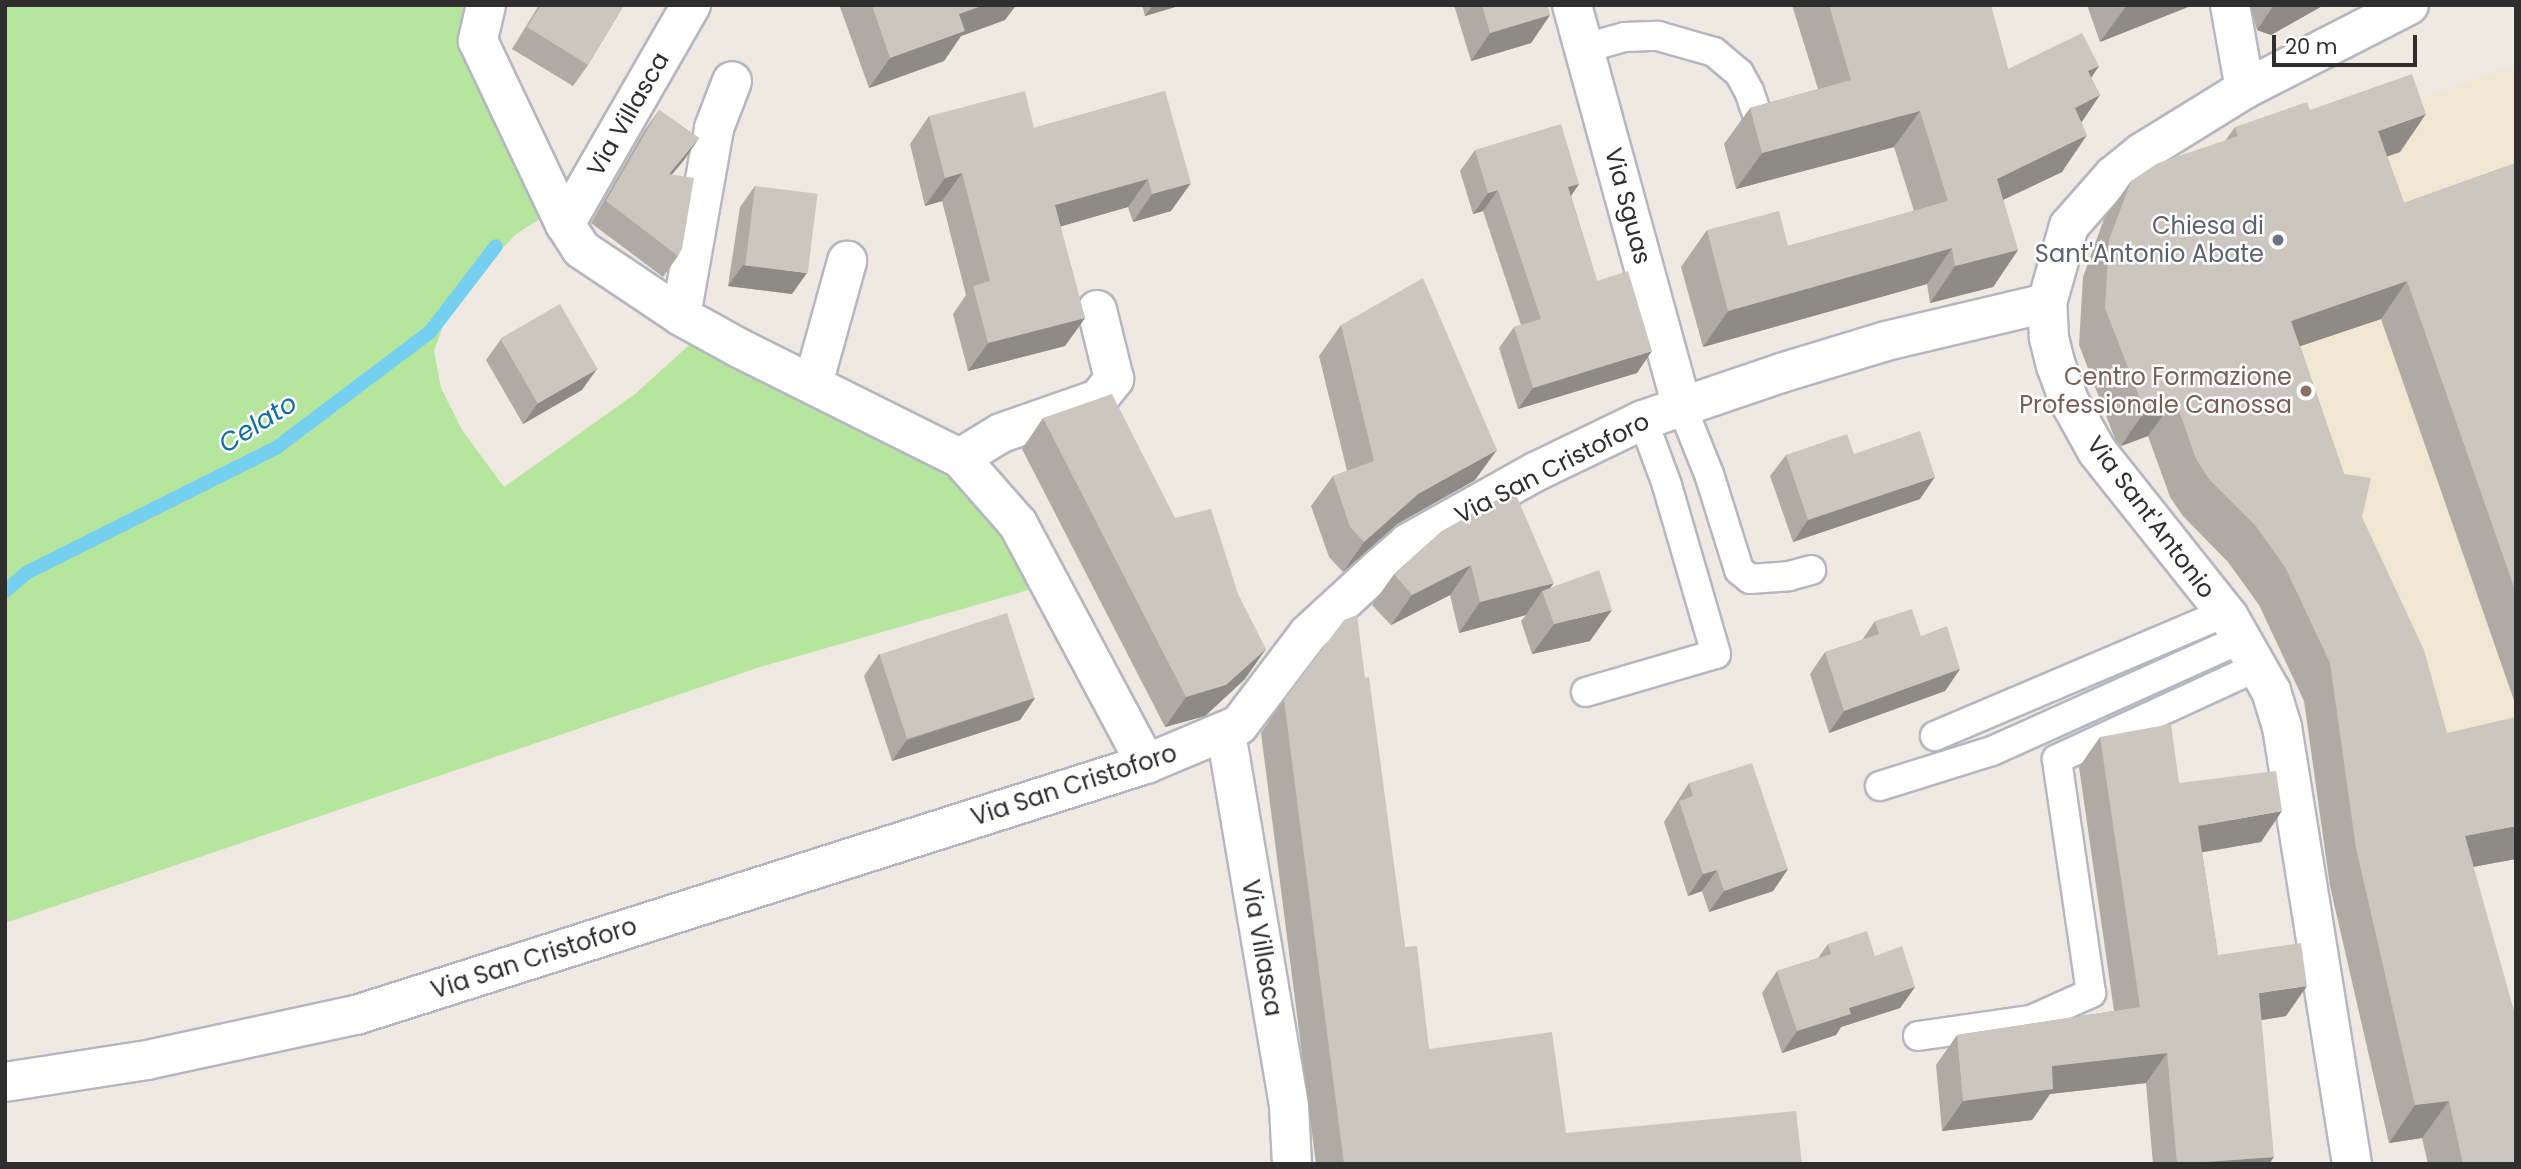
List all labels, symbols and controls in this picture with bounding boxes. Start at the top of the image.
scale bar [2276,21,2421,65]
text: 20 m [2285,32,2338,61]
street label: Via Villasca [581,47,675,181]
street label: Via Sguas [1599,145,1657,267]
place label: Chiesa di Sant'Antonio Abate [2035,212,2264,268]
marker: Chiesa di Sant'Antonio Abate [2270,232,2286,248]
place label: Centro Formazione Professionale Canossa [2019,363,2292,419]
marker: Centro Formazione Professionale Canossa [2298,383,2314,399]
water label: Celato [213,388,303,460]
street label: Via San Cristoforo [1450,406,1654,530]
street label: Via Sant'Antonio [2081,430,2221,604]
street label: Via San Cristoforo [968,738,1180,832]
street label: Via Villasca [1236,877,1288,1019]
street label: Via San Cristoforo [428,911,640,1005]

